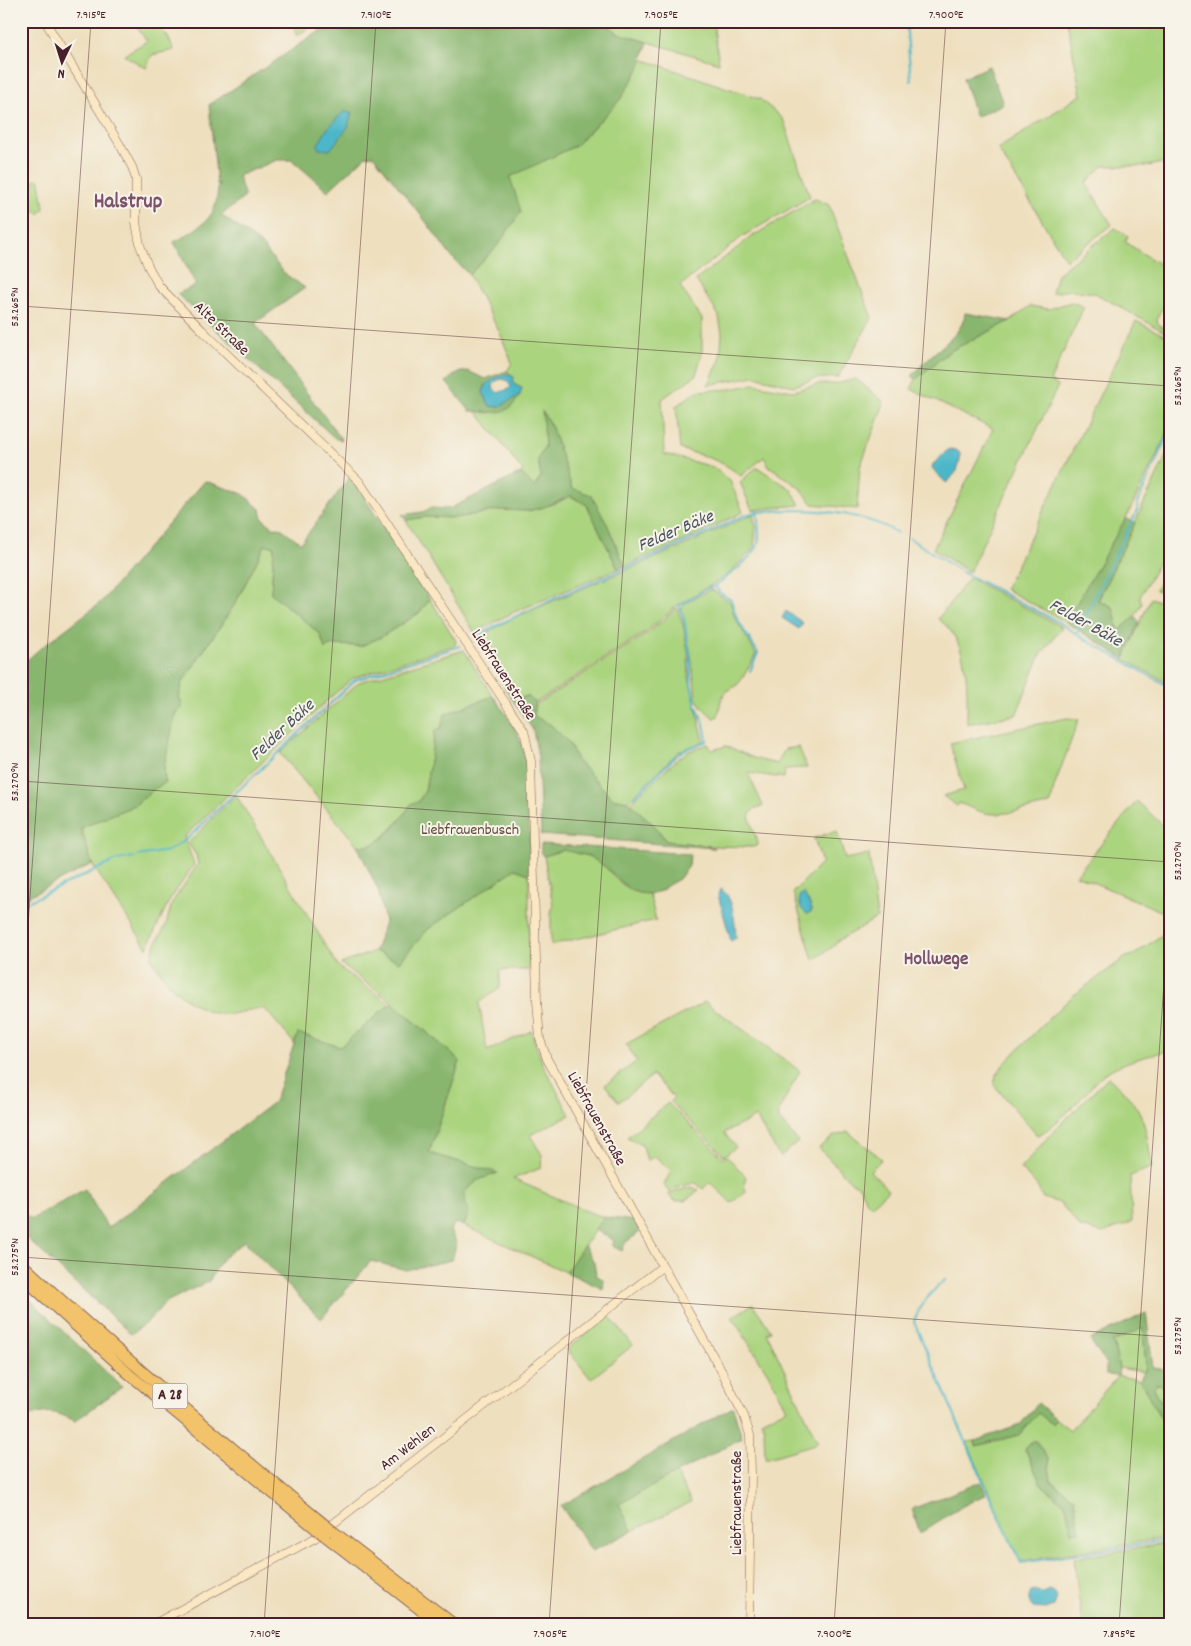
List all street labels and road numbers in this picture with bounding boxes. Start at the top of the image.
street label: Alte Straße [188,296,254,362]
street label: Liebfrauenstraße [465,625,541,725]
street label: Liebfrauenstraße [561,1068,631,1170]
road number: A 28 [152,1384,188,1408]
street label: Am Wehlen [375,1419,441,1477]
street label: Liebfrauenstraße [726,1451,749,1555]

